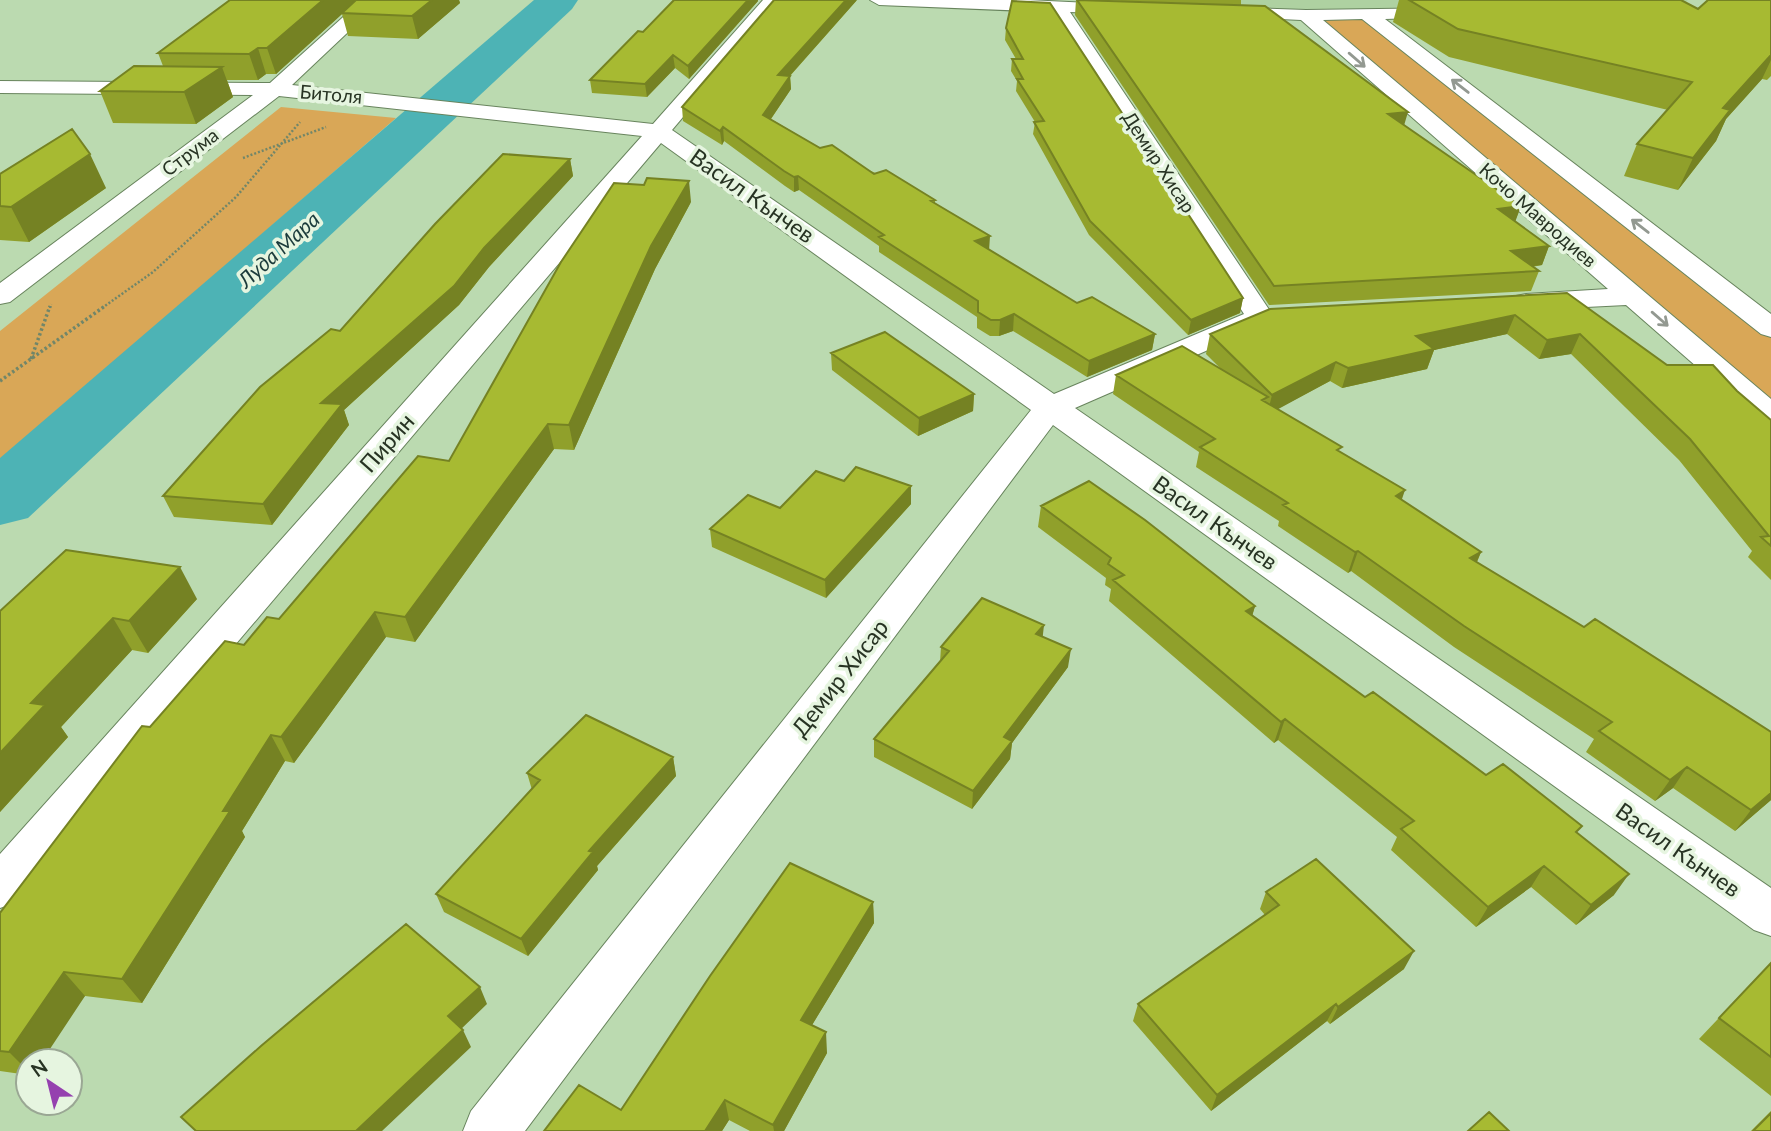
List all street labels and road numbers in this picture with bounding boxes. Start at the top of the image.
street label: Битоля [299,79,363,108]
street label: Демир Хисар [1118,107,1201,217]
street label: Струма [157,123,223,180]
street label: Васил Кънчев [685,142,820,248]
street label: Кочо Мавродиев [1475,158,1602,272]
street label: Пирин [353,407,419,478]
street label: Васил Кънчев [1148,469,1283,575]
street label: Демир Хисар [785,613,894,742]
street label: Васил Кънчев [1611,796,1746,902]

